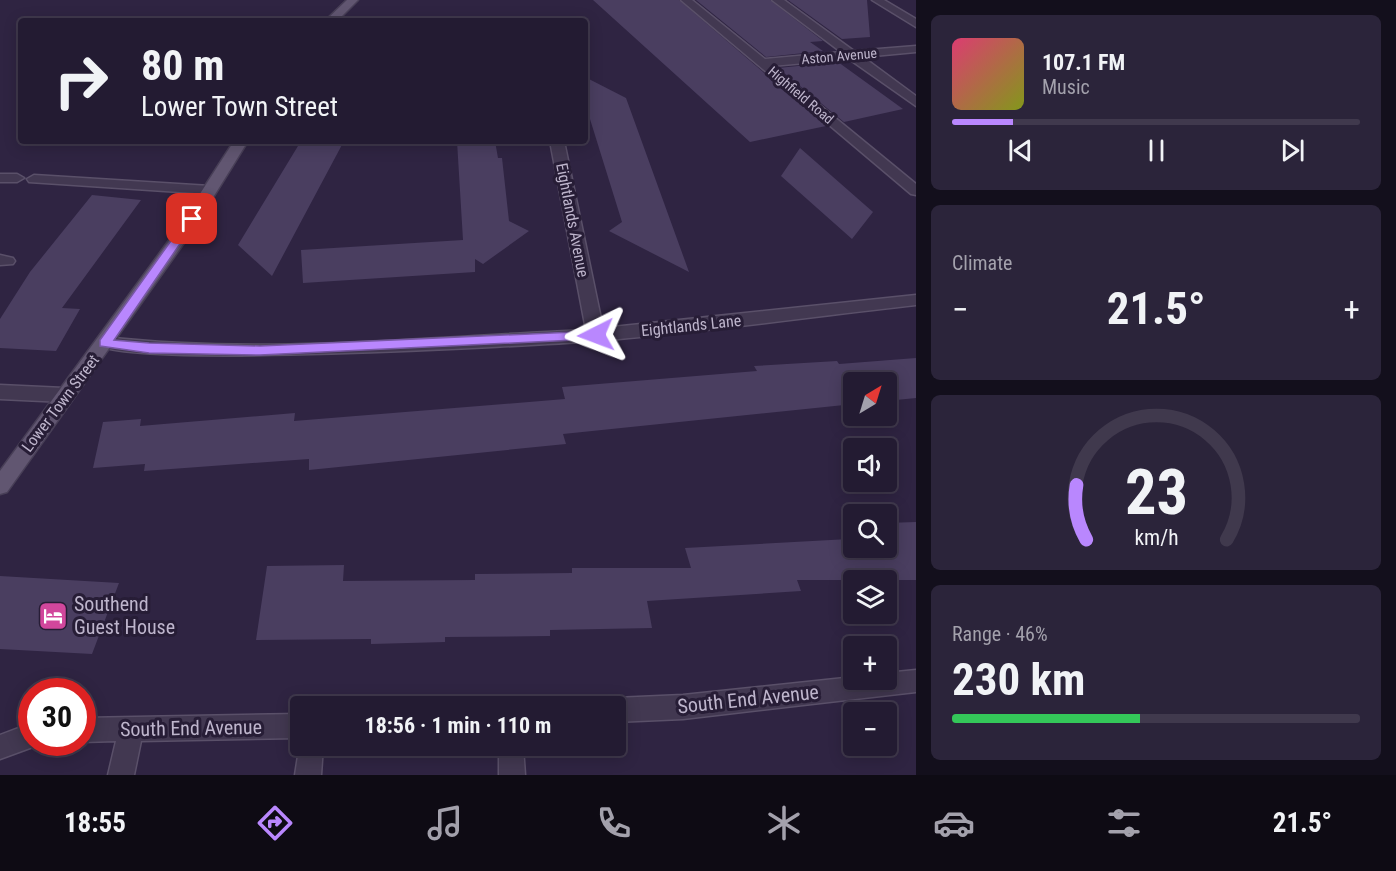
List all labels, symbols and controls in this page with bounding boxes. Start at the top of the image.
text: 80 m [141,41,224,90]
icon: right [42,42,120,120]
street label: Aston Avenue [801,45,878,67]
text: 107.1 FM [1042,50,1125,75]
street label: Highfield Road [765,63,837,127]
text: Music [1042,75,1090,99]
text: Lower Town Street [141,91,338,123]
icon: previous [1004,134,1037,167]
icon: pause [1140,134,1173,167]
icon: next [1276,134,1309,167]
street label: Eightlands Avenue [552,161,593,279]
pin [166,193,217,244]
icon: arrive [175,202,208,235]
text: Climate [952,251,1012,275]
text: 21.5° [1107,282,1205,335]
text: − [952,290,969,329]
text: + [1344,290,1360,329]
position arrow [564,303,628,367]
street label: Eightlands Lane [640,311,742,340]
street label: Lower Town Street [18,351,103,456]
north arrow [843,372,897,426]
map controls [843,372,897,756]
button: sound [843,438,897,492]
text: 23 [1124,456,1188,529]
button: search [843,504,897,558]
text: km/h [1134,525,1178,550]
button: layers [843,570,897,624]
place label: Southend Guest House [74,592,175,639]
hotel icon: Southend Guest House [37,600,69,632]
text: Range · 46% [952,622,1048,646]
button: + [843,636,897,690]
text: 230 km [952,653,1085,706]
speed limit sign: 30 [18,678,96,756]
street label: South End Avenue [676,680,820,718]
button: − [843,702,897,756]
text: 18:56 · 1 min · 110 m [365,713,551,738]
street label: South End Avenue [120,715,262,741]
icon: directions [254,802,296,844]
icon: music [424,802,466,844]
icon: phone [593,802,635,844]
icon: climate [763,802,805,844]
icon: car [933,802,975,844]
icon: filters [1103,802,1145,844]
text: 18:55 [64,807,126,839]
text: 21.5° [1273,807,1332,839]

